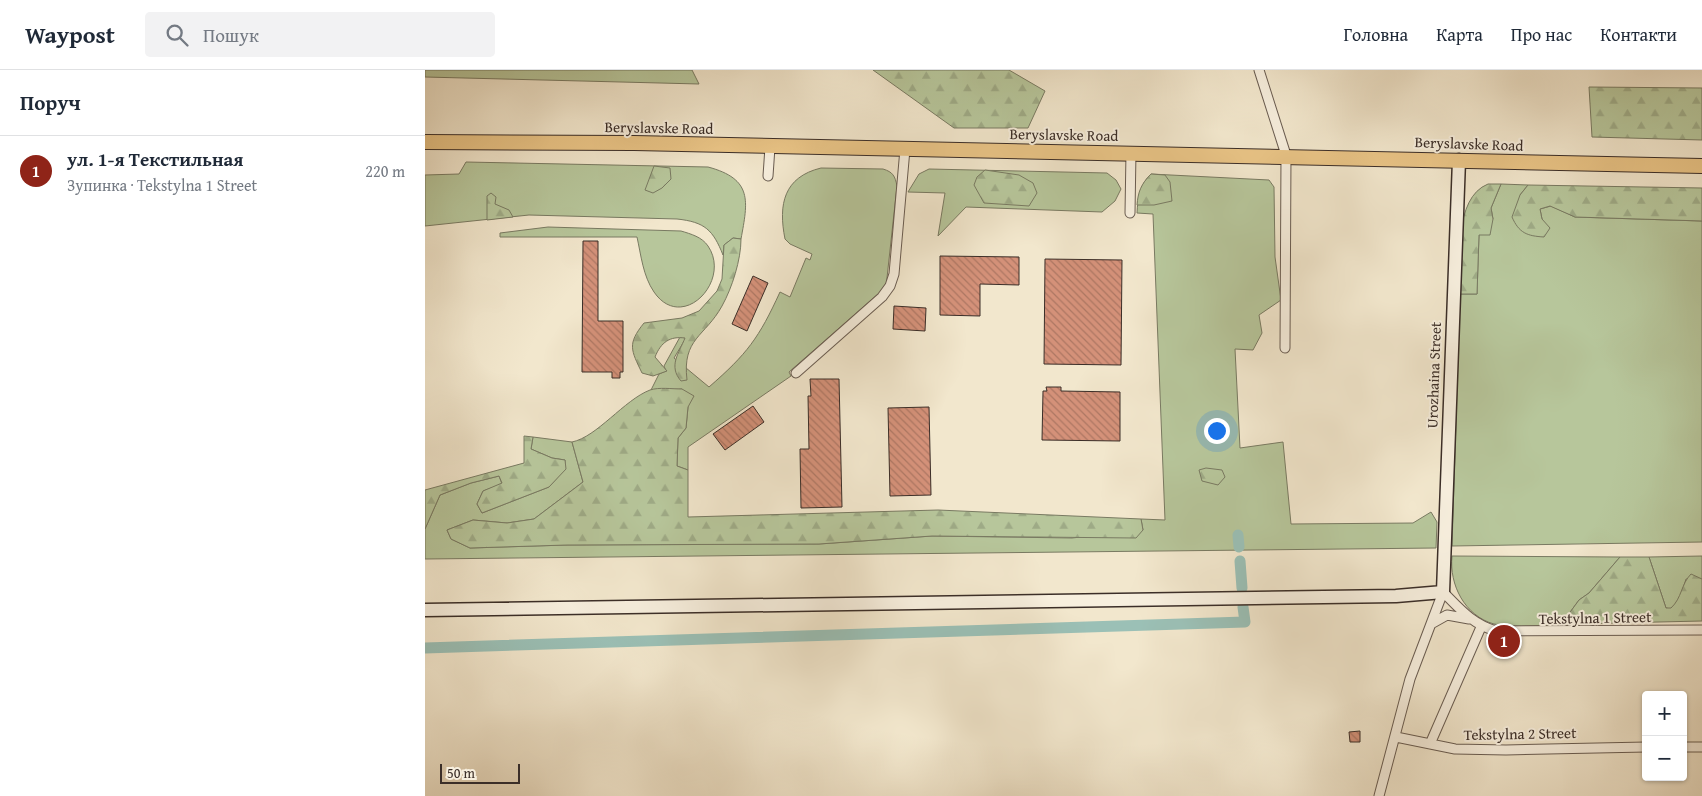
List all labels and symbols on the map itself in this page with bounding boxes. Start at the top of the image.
street label: Beryslavske Road [604,116,714,139]
street label: Beryslavske Road [1009,123,1119,146]
street label: Beryslavske Road [1414,131,1524,156]
street label: Urozhaina Street [1421,321,1446,429]
your location [1204,418,1230,444]
street label: Tekstylna 1 Street [1538,606,1652,629]
pin: 1 [1488,622,1520,660]
street label: Tekstylna 2 Street [1463,722,1577,745]
scale bar [440,761,520,784]

